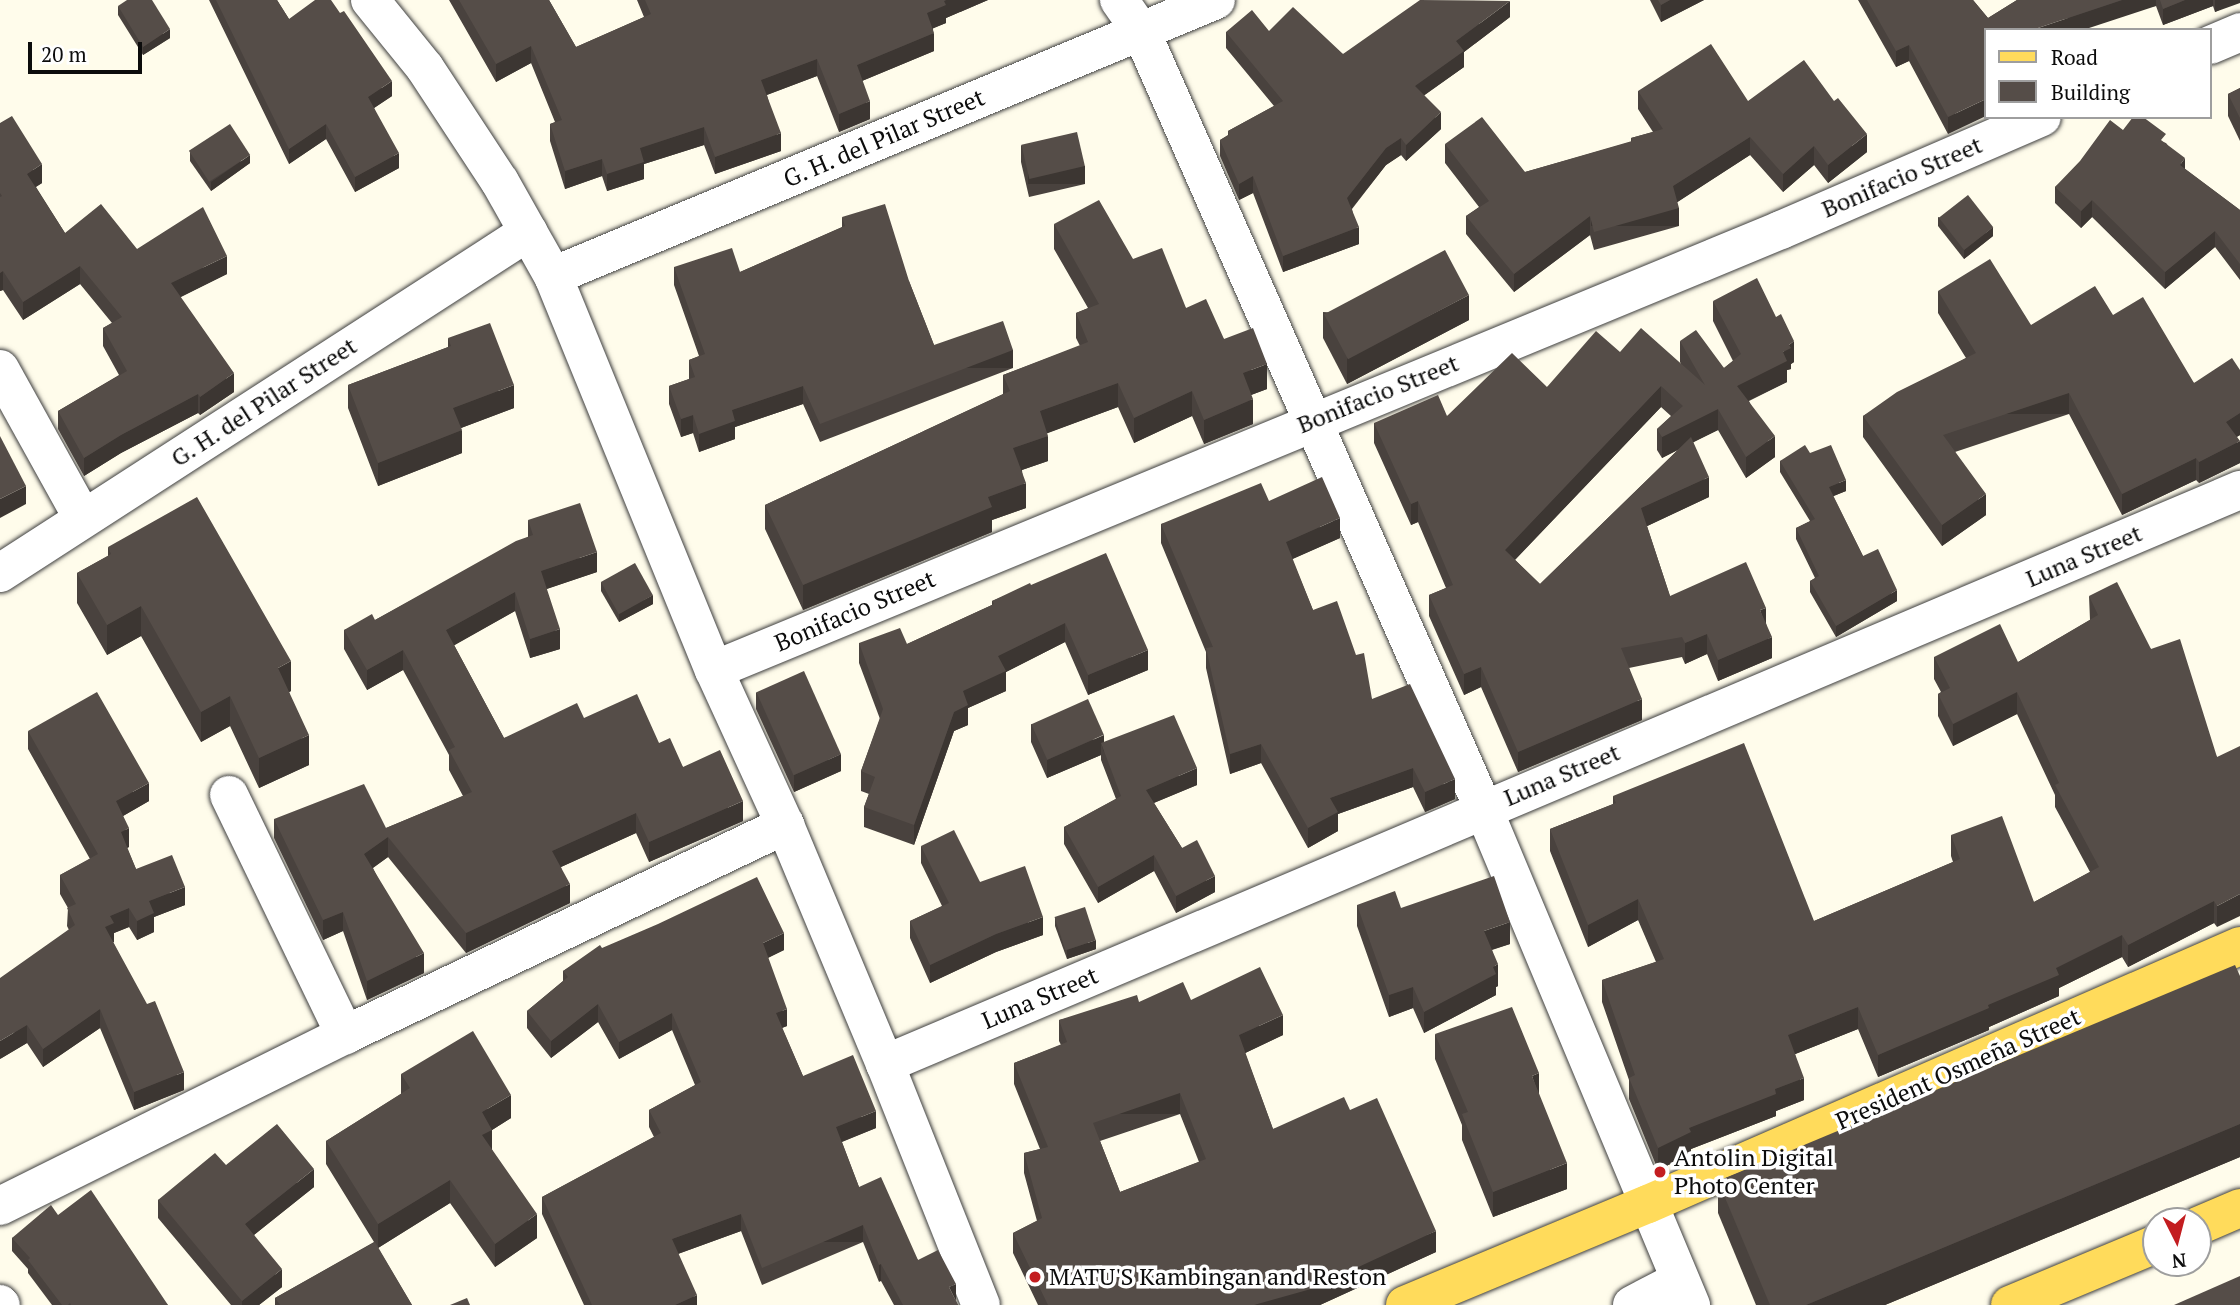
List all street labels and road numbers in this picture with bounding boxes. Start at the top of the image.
street label: G. H. del Pilar Street [778,82,990,194]
street label: Bonifacio Street [1817,130,1987,224]
street label: G. H. del Pilar Street [165,331,363,473]
street label: Bonifacio Street [1293,349,1463,439]
street label: Luna Street [2022,519,2146,593]
street label: Bonifacio Street [770,564,940,658]
street label: Luna Street [1500,738,1624,812]
street label: Luna Street [978,961,1102,1035]
street label: President Osmeña Street [1831,1002,2085,1136]

